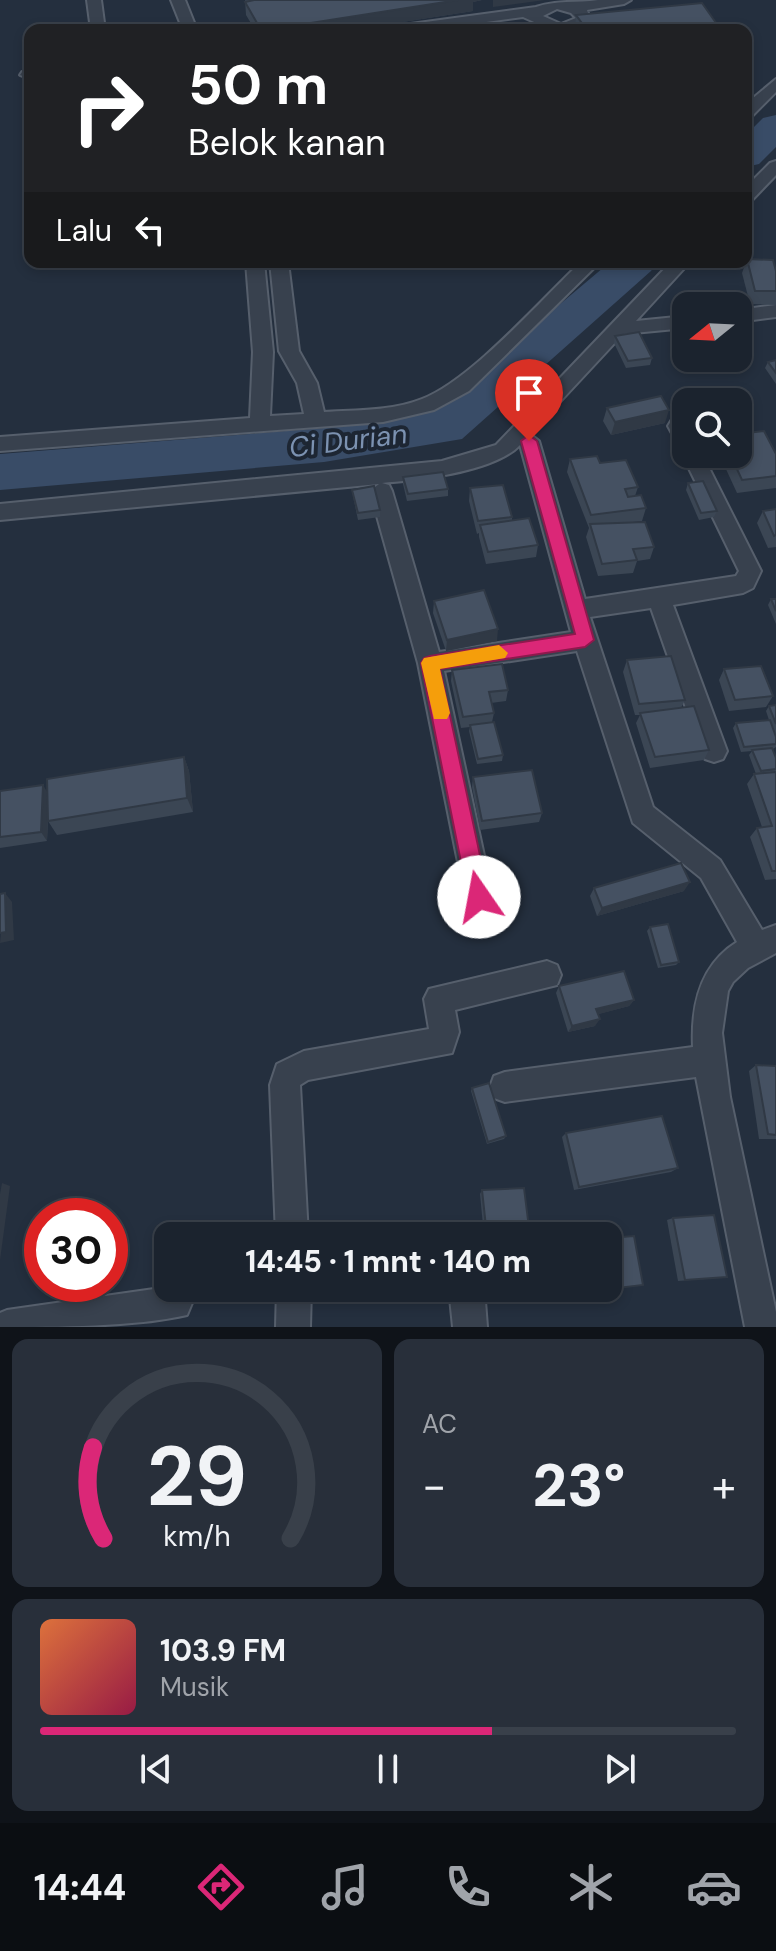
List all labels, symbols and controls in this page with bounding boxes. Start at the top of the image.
text: 50 m [188,48,328,121]
icon: right [56,56,160,160]
text: Belok kanan [188,119,386,166]
icon: left [128,208,172,252]
text: Lalu [56,211,112,250]
north arrow [672,292,752,372]
map controls [672,292,752,468]
pin [495,359,563,441]
icon: arrive [507,371,551,415]
button: search [672,388,752,468]
water label: Ci Durian [287,415,409,466]
position arrow [437,855,521,939]
speed limit sign: 30 [24,1198,128,1302]
text: 14:45 · 1 mnt · 140 m [245,1242,531,1281]
text: AC [422,1407,457,1441]
text: 29 [147,1422,247,1531]
text: 23° [533,1446,625,1525]
text: − [422,1457,446,1515]
text: + [712,1457,736,1515]
text: km/h [163,1518,231,1555]
text: 103.9 FM [160,1631,286,1670]
text: Musik [160,1670,229,1704]
icon: previous [134,1747,178,1791]
icon: pause [366,1747,410,1791]
icon: next [598,1747,642,1791]
icon: directions [193,1859,249,1915]
icon: music [317,1859,373,1915]
icon: phone [440,1859,496,1915]
icon: climate [563,1859,619,1915]
icon: car [686,1859,742,1915]
text: 14:44 [34,1864,126,1911]

